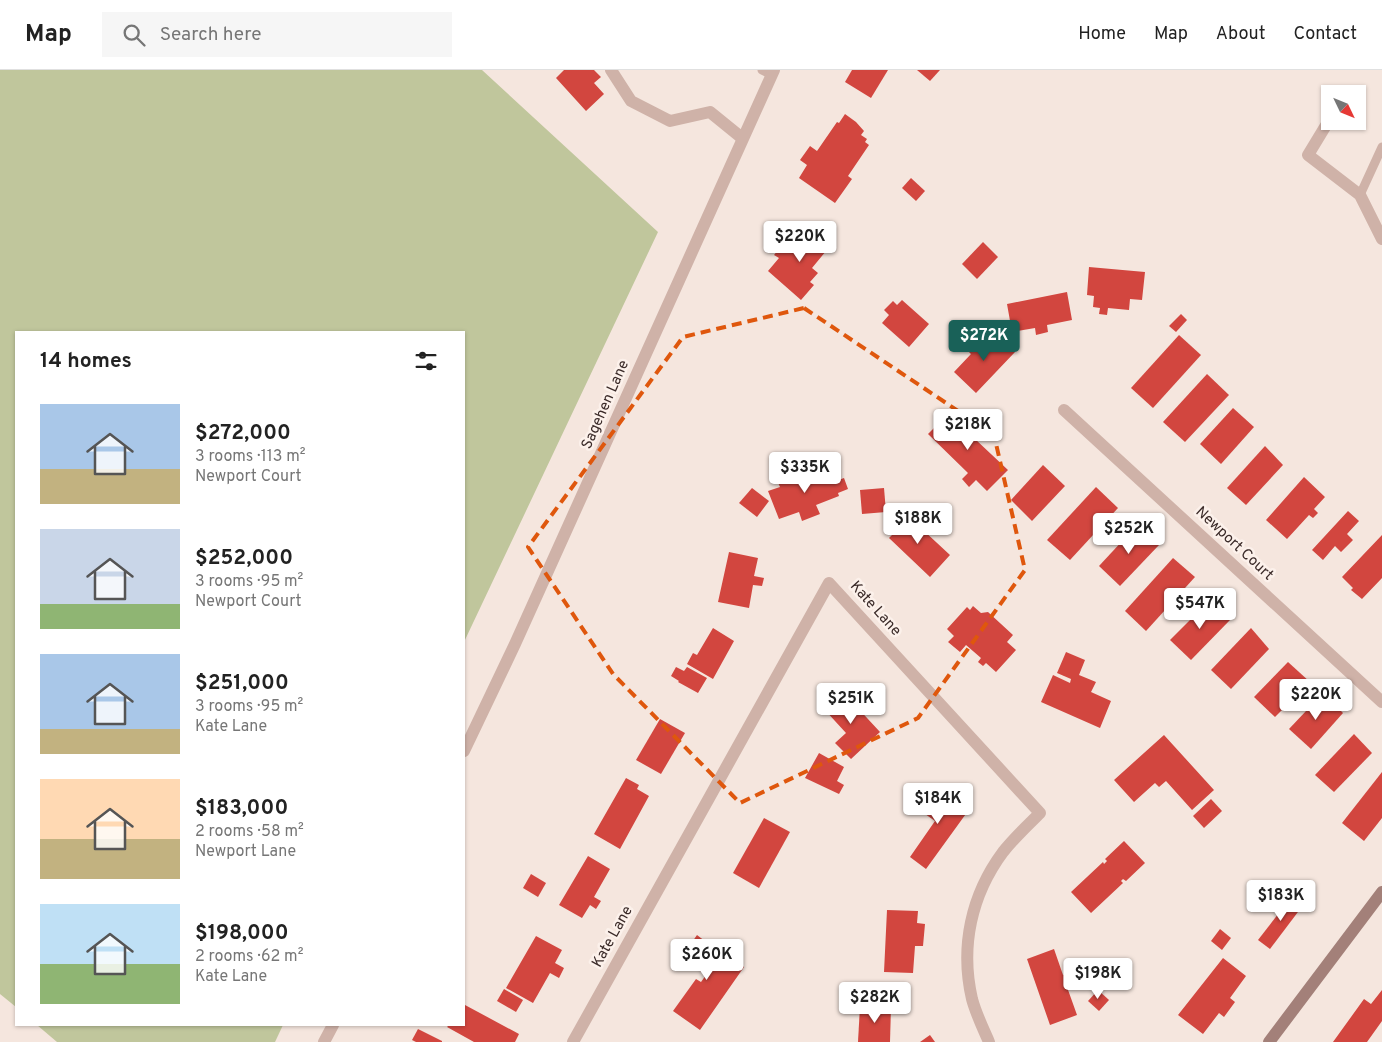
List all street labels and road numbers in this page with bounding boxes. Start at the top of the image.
street label: Sagehen Lane [578,357,634,453]
street label: Newport Court [1191,503,1277,585]
street label: Kate Lane [845,577,905,641]
street label: Kate Lane [588,903,638,971]

